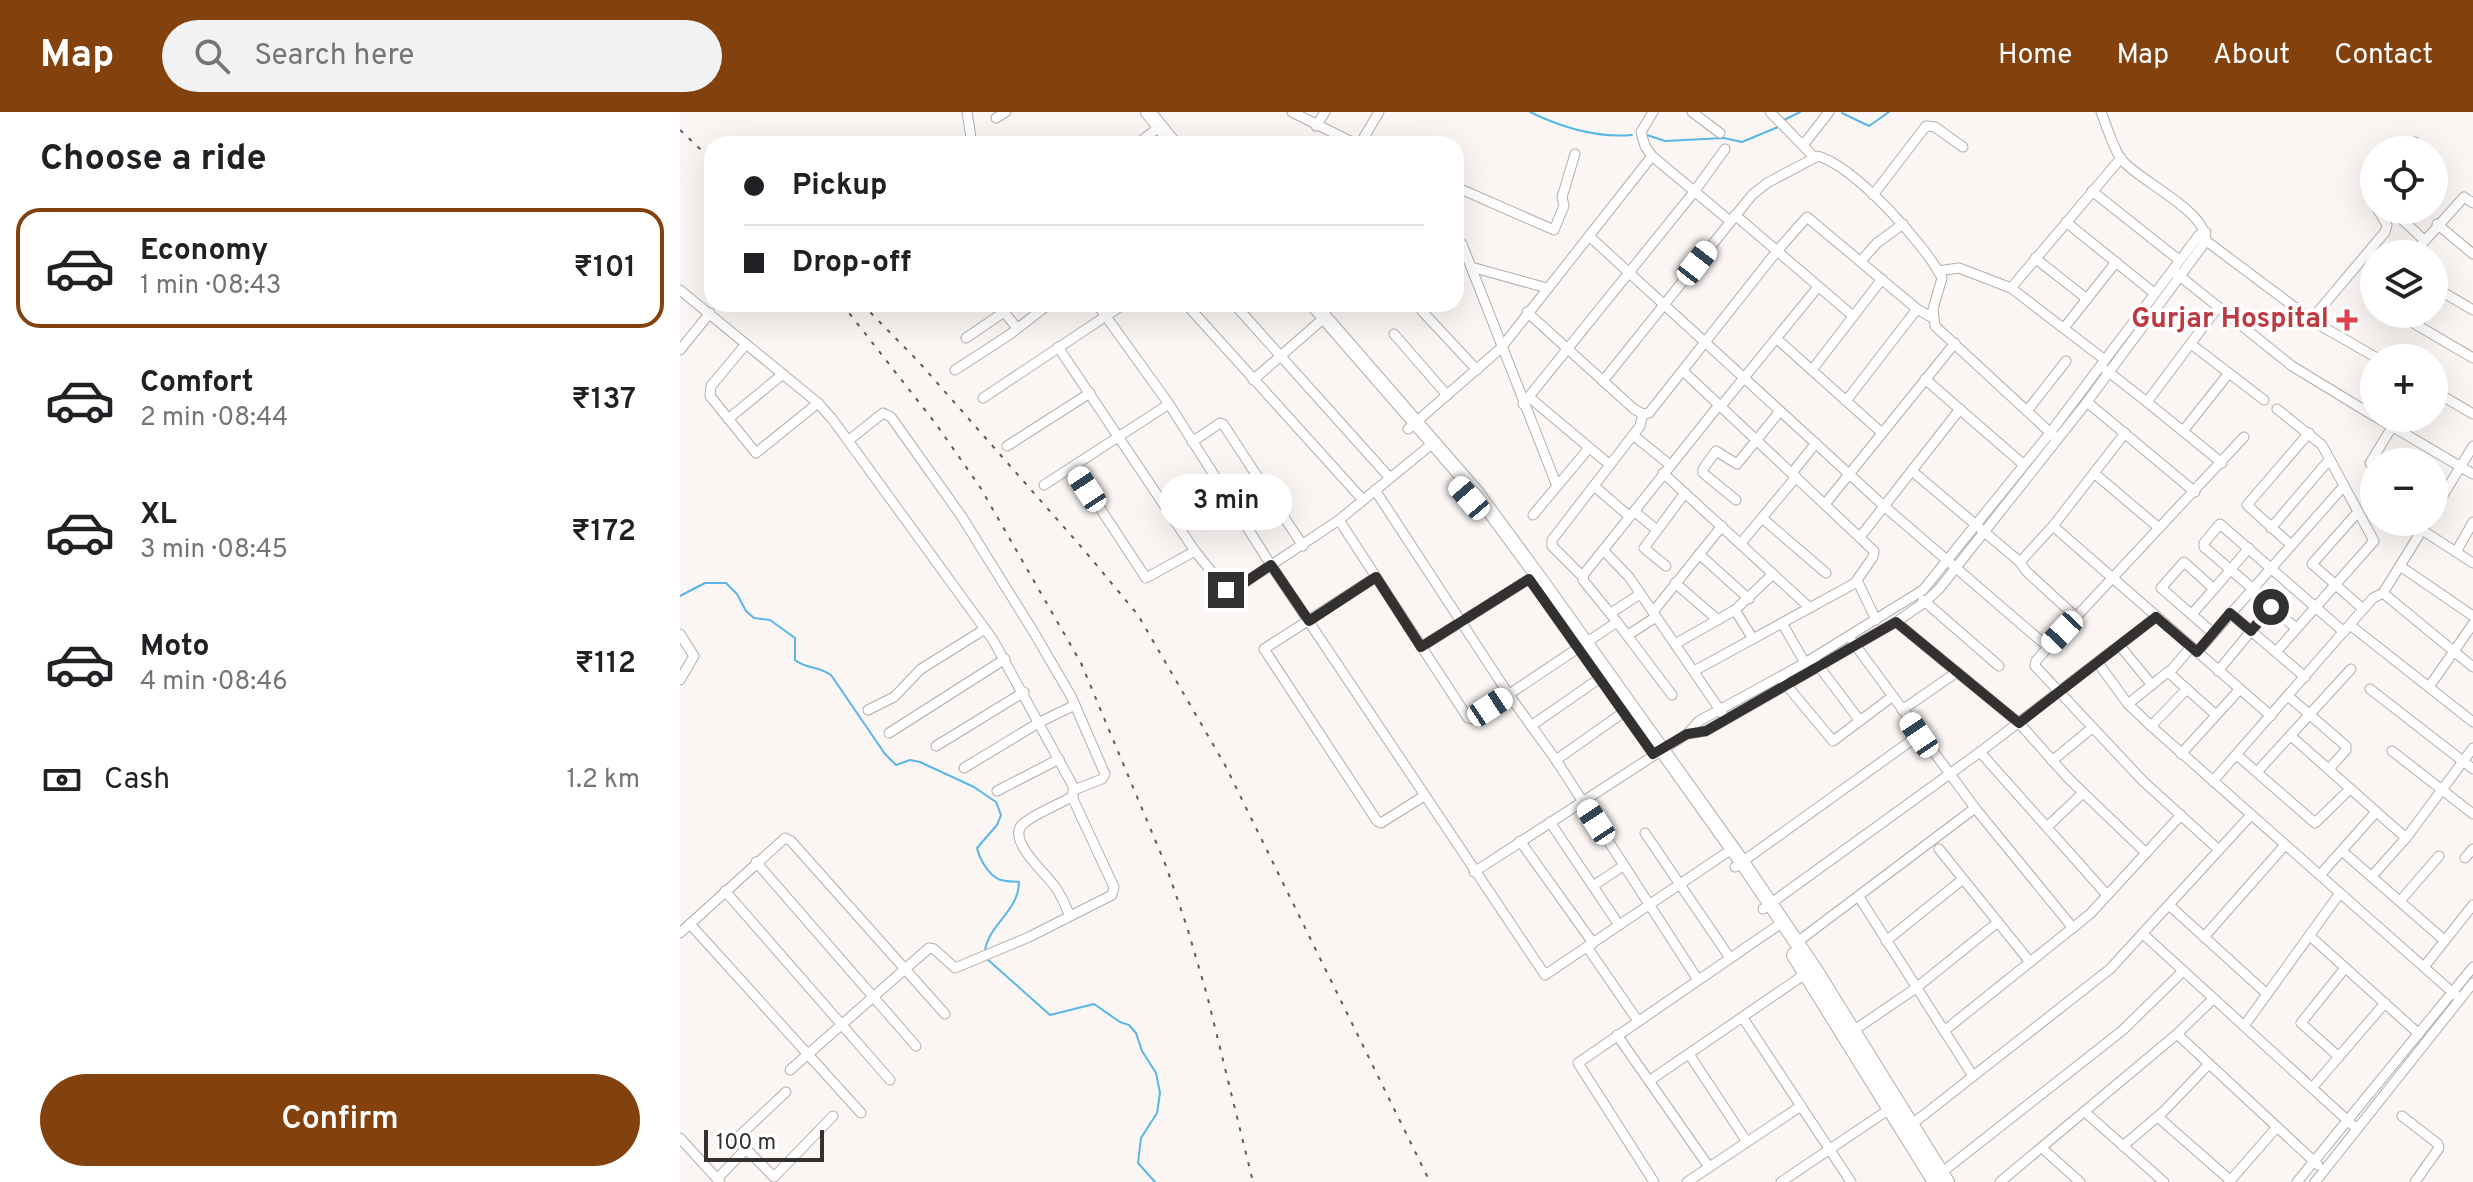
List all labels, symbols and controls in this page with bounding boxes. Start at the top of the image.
search box [162,20,722,92]
text: Map [40,32,114,81]
icon: search [190,34,234,78]
text: Search here [254,38,414,75]
text: Home [1998,38,2072,74]
text: Map [2116,38,2169,74]
text: About [2213,38,2290,74]
text: Contact [2334,38,2433,74]
map controls [2360,136,2448,536]
button: locate [2360,136,2448,224]
text: Choose a ride [40,137,266,183]
text: Pickup [792,168,887,205]
icon: car [44,232,116,304]
text: Economy [140,233,268,270]
car [1673,237,1721,289]
button: layers [2360,240,2448,328]
text: Drop-off [792,245,911,282]
text: ₹101 [573,250,636,287]
text: 1 min · 08:43 [140,270,282,303]
place label: Gurjar Hospital [2131,302,2329,338]
marker: Gurjar Hospital [2336,309,2358,331]
button: + [2360,344,2448,432]
icon: car [44,364,116,436]
text: Comfort [140,365,253,402]
text: ₹137 [571,382,636,419]
text: 2 min · 08:44 [140,402,288,435]
button: − [2360,448,2448,536]
car [1064,462,1110,516]
car [1444,472,1494,524]
callout: 3 min [1160,474,1292,530]
text: 3 min [1193,485,1259,518]
icon: car [44,496,116,568]
text: XL [140,497,177,534]
text: ₹172 [571,514,636,551]
text: 3 min · 08:45 [140,534,288,567]
route end [1208,572,1244,608]
route start [2253,589,2289,625]
car [2037,606,2087,658]
icon: car [44,628,116,700]
text: Moto [140,629,210,666]
text: ₹112 [575,646,636,683]
text: 4 min · 08:46 [140,666,288,699]
car [1463,684,1517,730]
car [1896,708,1942,762]
icon: cash [40,758,84,802]
text: Cash [104,762,170,799]
text: 1.2 km [567,764,640,797]
car [1573,795,1619,849]
button: Confirm [40,1074,640,1166]
scale bar [704,1126,824,1162]
text: 100 m [716,1130,776,1157]

